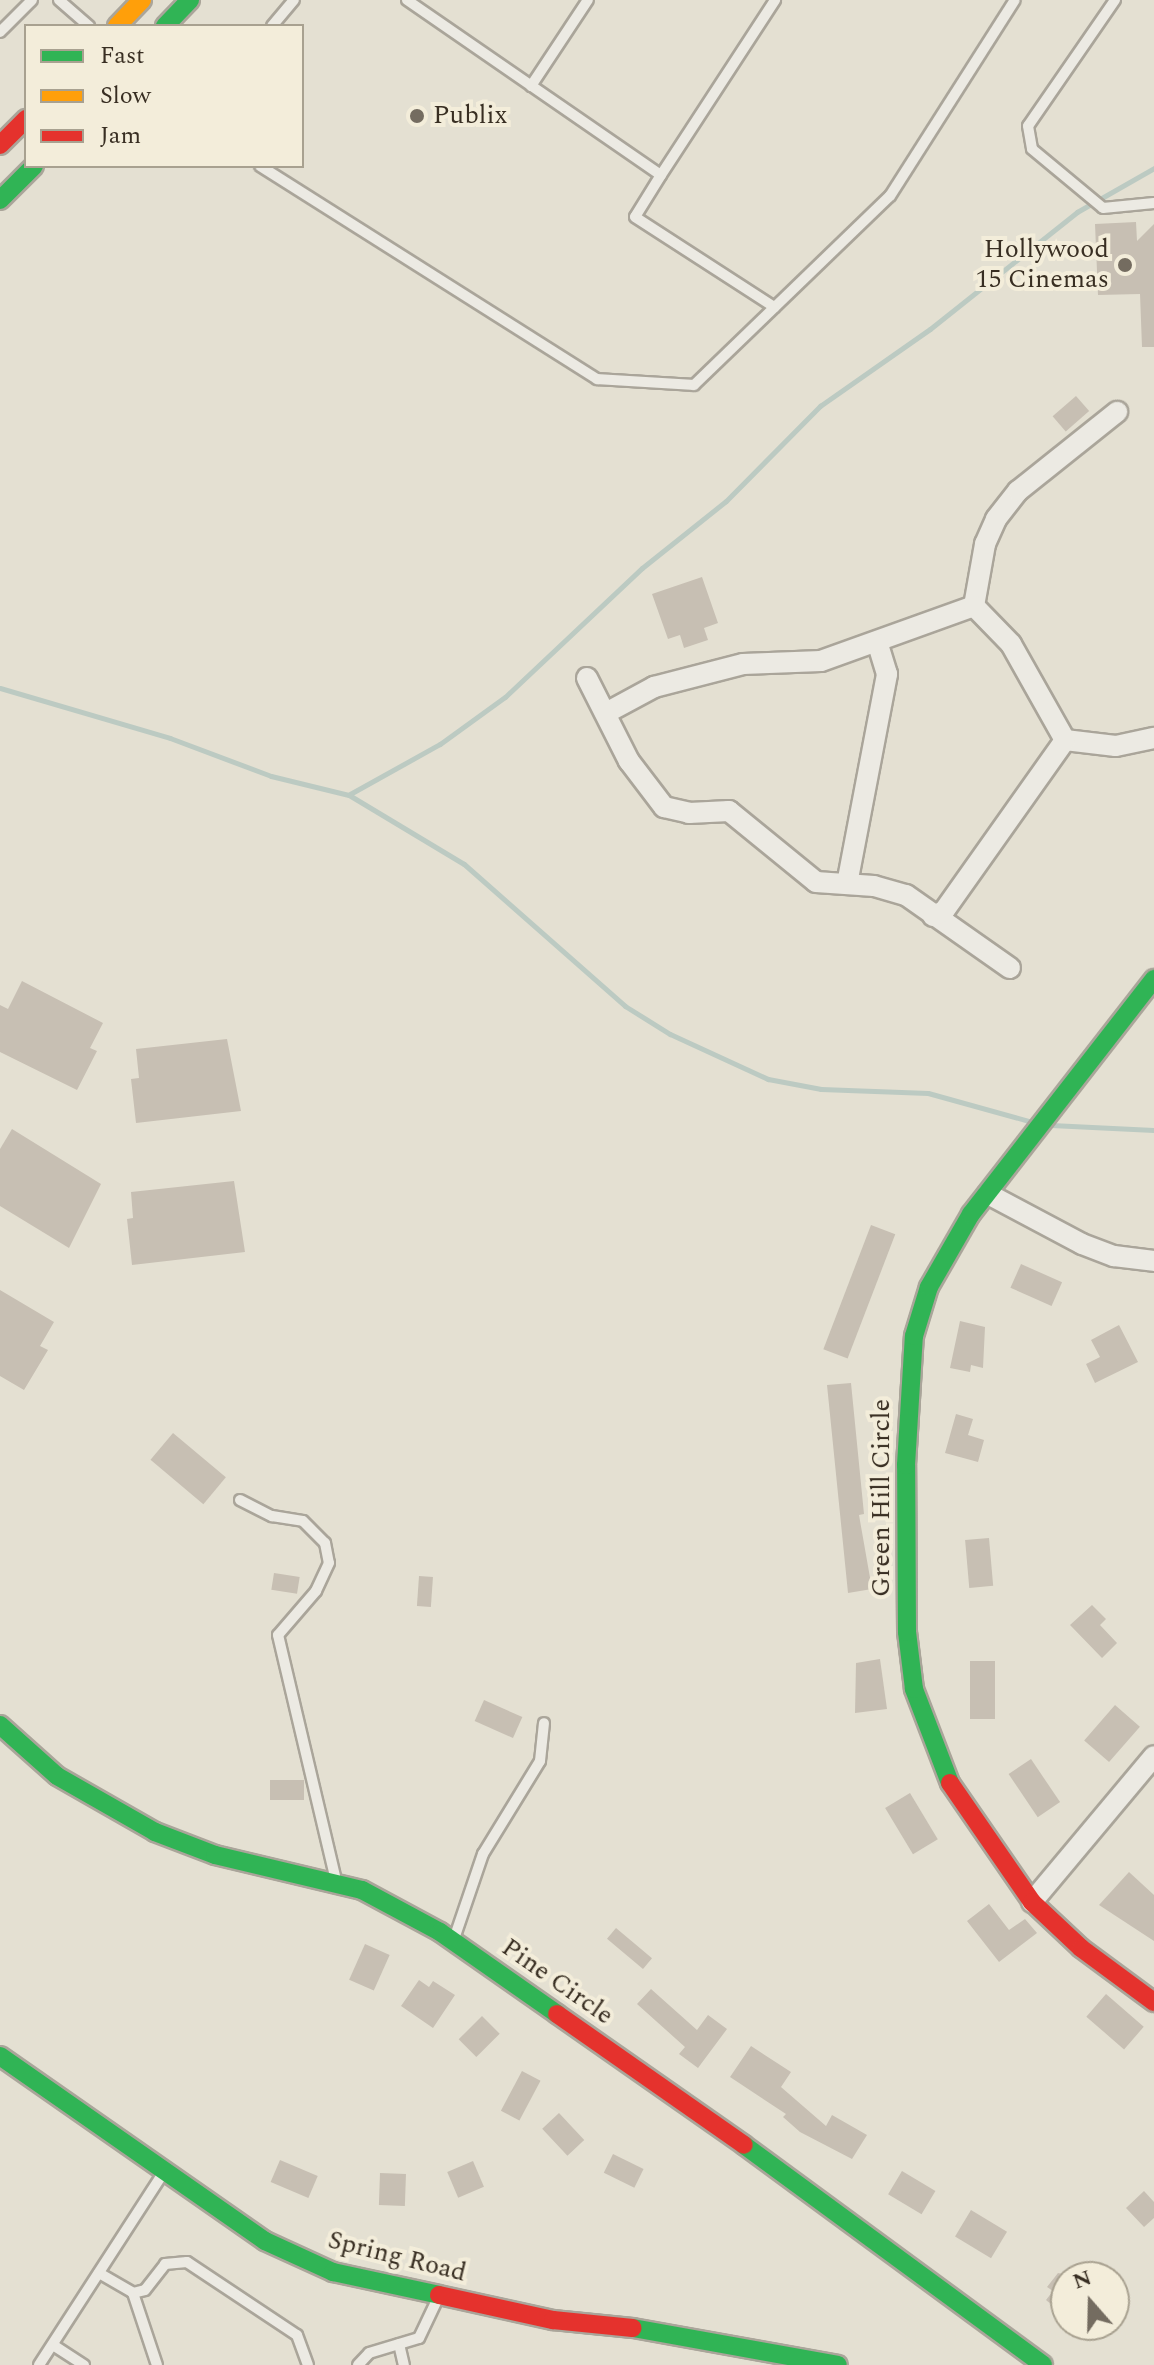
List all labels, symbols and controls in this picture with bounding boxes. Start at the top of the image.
legend [24,24,304,168]
text: Fast [100,38,145,74]
text: Slow [100,78,151,114]
place label: Publix [433,100,507,132]
marker: Publix [408,107,426,125]
text: Jam [100,118,141,154]
place label: Hollywood 15 Cinemas [976,234,1109,296]
marker: Hollywood 15 Cinemas [1116,256,1134,274]
street label: Green Hill Circle [866,1399,898,1597]
street label: Pine Circle [495,1932,619,2032]
street label: Spring Road [325,2225,469,2289]
north arrow [1050,2261,1130,2341]
text: N [1068,2261,1096,2298]

